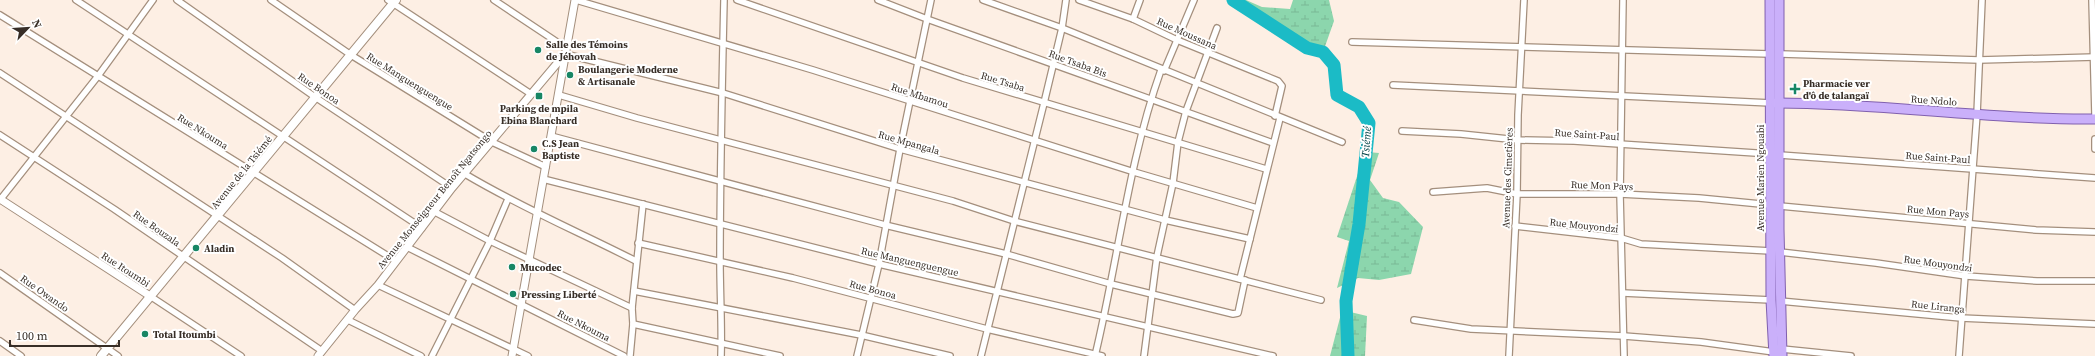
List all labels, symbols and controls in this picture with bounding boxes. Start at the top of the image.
north arrow [8,8,48,48]
street label: Rue Moussana [1155,14,1220,53]
text: N [28,17,45,31]
place label: Salle des Témoins de Jéhovah [546,38,628,63]
marker: Salle des Témoins de Jéhovah [533,45,543,55]
street label: Rue Tsaba Bis [1047,47,1109,80]
street label: Rue Manguenguengue [364,50,455,113]
place label: Boulangerie Moderne & Artisanale [578,63,678,88]
street label: Rue Tsaba [979,69,1027,95]
street label: Rue Bonoa [295,70,343,108]
marker: Boulangerie Moderne & Artisanale [565,70,575,80]
place label: Pharmacie ver d'ô de talangaï [1803,77,1870,102]
street label: Rue Mbamou [889,80,950,111]
marker: Pharmacie ver d'ô de talangaï [1790,84,1800,94]
marker: Parking de mpila Ebina Blanchard [534,91,544,101]
street label: Rue Ndolo [1910,92,1958,109]
place label: Parking de mpila Ebina Blanchard [500,102,579,127]
street label: Rue Nkouma [175,111,231,153]
water label: Tsiémé [1358,124,1375,158]
street label: Avenue Marien Ngouabi [1754,124,1767,232]
street label: Rue Saint-Paul [1554,126,1620,143]
street label: Avenue Monseigneur Benoît Ngatsongo [374,127,495,271]
street label: Avenue des Cimetières [1499,127,1516,229]
street label: Rue Mpangala [877,128,942,158]
street label: Avenue de la Tsiémé [208,133,275,212]
place label: C.S Jean Baptiste [542,137,580,162]
marker: C.S Jean Baptiste [529,144,539,154]
street label: Rue Saint-Paul [1905,149,1971,166]
street label: Rue Mon Pays [1571,178,1633,193]
street label: Rue Mon Pays [1906,202,1970,221]
street label: Rue Bouzala [131,207,184,250]
street label: Rue Mouyondzi [1549,215,1619,236]
place label: Aladin [204,242,234,255]
marker: Aladin [191,243,201,253]
street label: Rue Manguenguengue [860,244,960,279]
street label: Rue Itoumbi [99,249,153,290]
street label: Rue Mouyondzi [1903,252,1973,275]
place label: Mucodec [520,261,562,274]
marker: Mucodec [507,262,517,272]
street label: Rue Owando [18,272,72,315]
street label: Rue Bonoa [848,277,899,302]
place label: Pressing Liberté [521,288,597,301]
marker: Pressing Liberté [508,289,518,299]
street label: Rue Liranga [1911,297,1966,316]
street label: Rue Nkouma [555,307,613,345]
scale bar [10,322,119,348]
text: 100 m [16,328,48,344]
place label: Total Itoumbi [153,328,216,341]
marker: Total Itoumbi [140,329,150,339]

